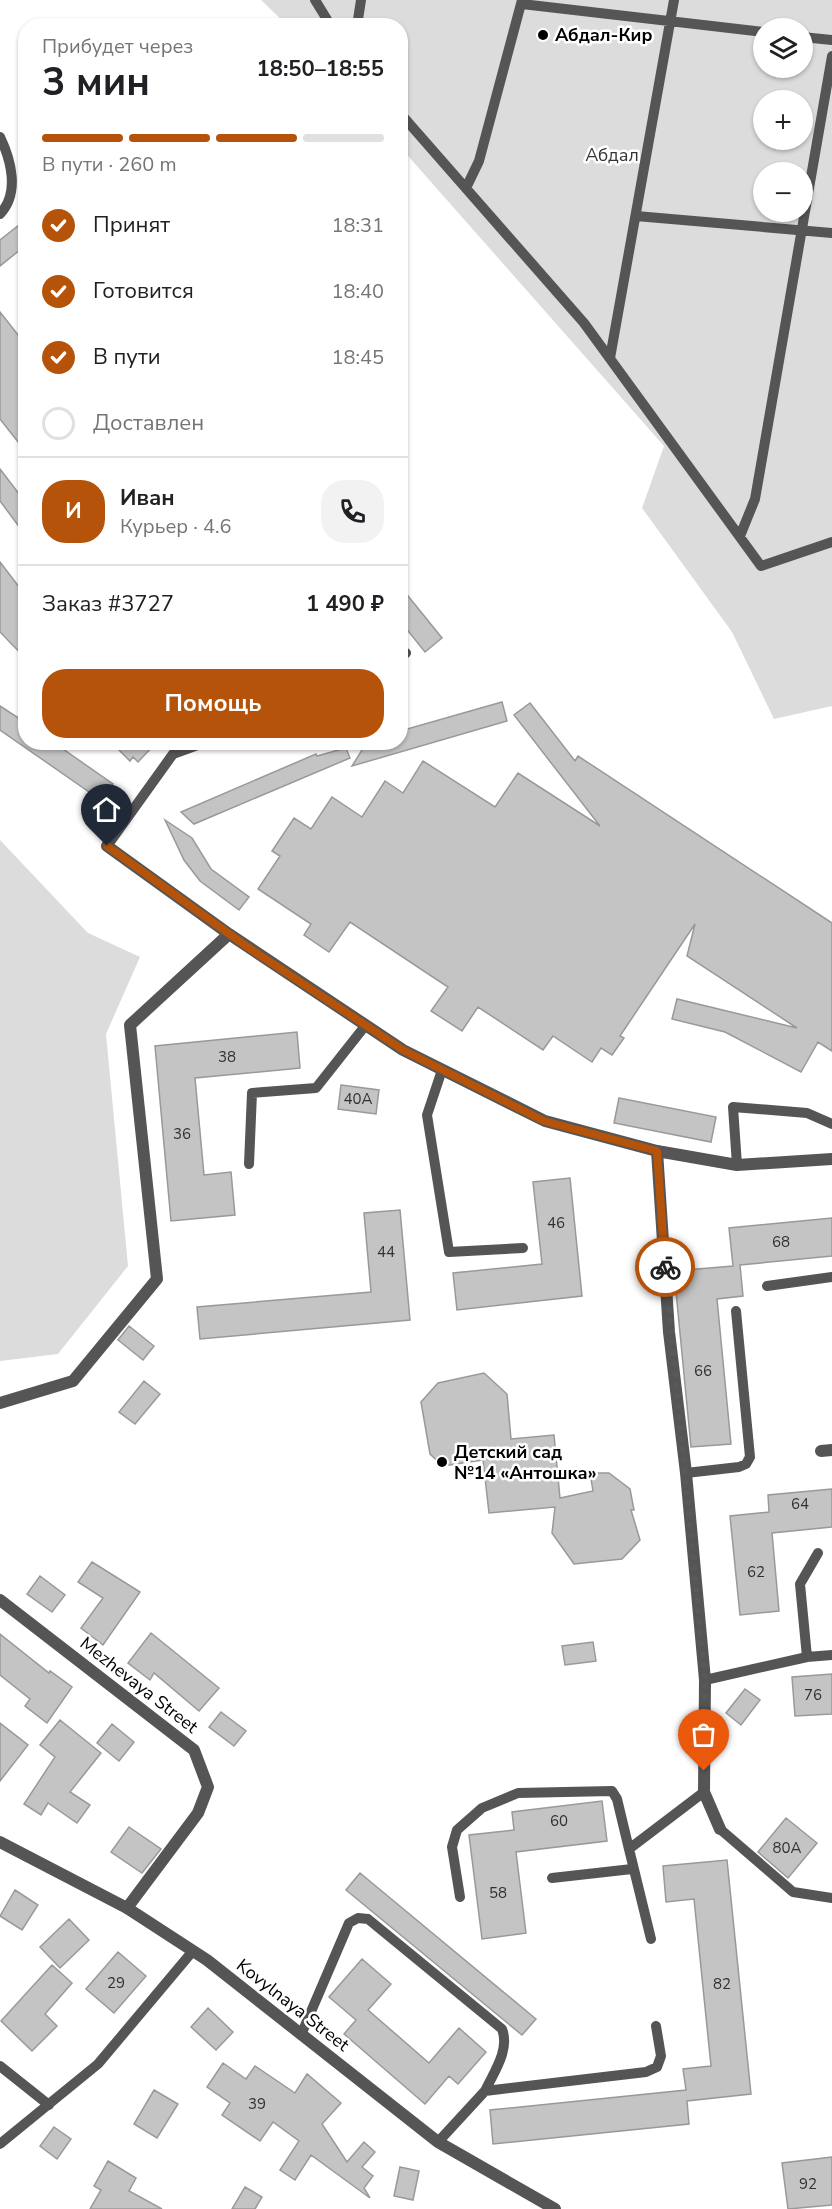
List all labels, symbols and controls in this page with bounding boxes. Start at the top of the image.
map controls [753,18,813,222]
button: layers [753,18,813,78]
place label: Абдал-Кир [555,23,653,47]
marker: Абдал-Кир [536,28,550,42]
text: Прибудет через [42,33,193,60]
text: 18:50–18:55 [256,54,384,84]
text: 3 мин [42,56,150,109]
button: + [753,90,813,150]
park label: Абдал [585,143,639,167]
text: В пути · 260 m [42,151,177,178]
button: − [753,162,813,222]
icon: check [42,209,75,242]
text: Принят [93,210,170,240]
text: 18:31 [331,212,384,239]
icon: check [42,275,75,308]
text: Готовится [93,276,194,306]
text: 18:40 [331,278,384,305]
icon: check [42,341,75,374]
text: В пути [93,342,161,372]
text: 18:45 [331,344,384,371]
text: Доставлен [93,408,204,438]
button: phone [321,480,384,543]
text: Иван [120,483,175,513]
text: И [65,496,82,526]
text: Курьер · 4.6 [120,513,232,540]
text: Заказ #3727 [42,589,174,619]
text: 1 490 ₽ [306,589,384,619]
button: Помощь [42,669,384,738]
pin [81,784,132,846]
icon: home [90,793,123,826]
house number: 38 [218,1047,236,1067]
house number: 40А [344,1089,373,1109]
house number: 36 [173,1124,191,1144]
house number: 46 [547,1213,565,1233]
house number: 68 [772,1232,790,1252]
courier [635,1237,695,1297]
house number: 44 [377,1242,395,1262]
icon: bike [649,1251,682,1284]
house number: 66 [694,1361,712,1381]
place label: Детский сад №14 «Антошка» [454,1440,597,1485]
marker: Детский сад №14 «Антошка» [435,1455,449,1469]
house number: 64 [791,1494,809,1514]
house number: 62 [747,1562,765,1582]
street label: Mezhevaya Street [75,1631,204,1739]
house number: 76 [804,1685,822,1705]
pin [678,1709,729,1771]
icon: bag [687,1718,720,1751]
house number: 60 [550,1811,568,1831]
house number: 80А [773,1838,802,1858]
house number: 58 [489,1883,507,1903]
street label: Kovylnaya Street [232,1953,355,2057]
house number: 29 [107,1973,125,1993]
house number: 82 [713,1974,731,1994]
house number: 39 [248,2094,266,2114]
house number: 92 [799,2174,817,2194]

